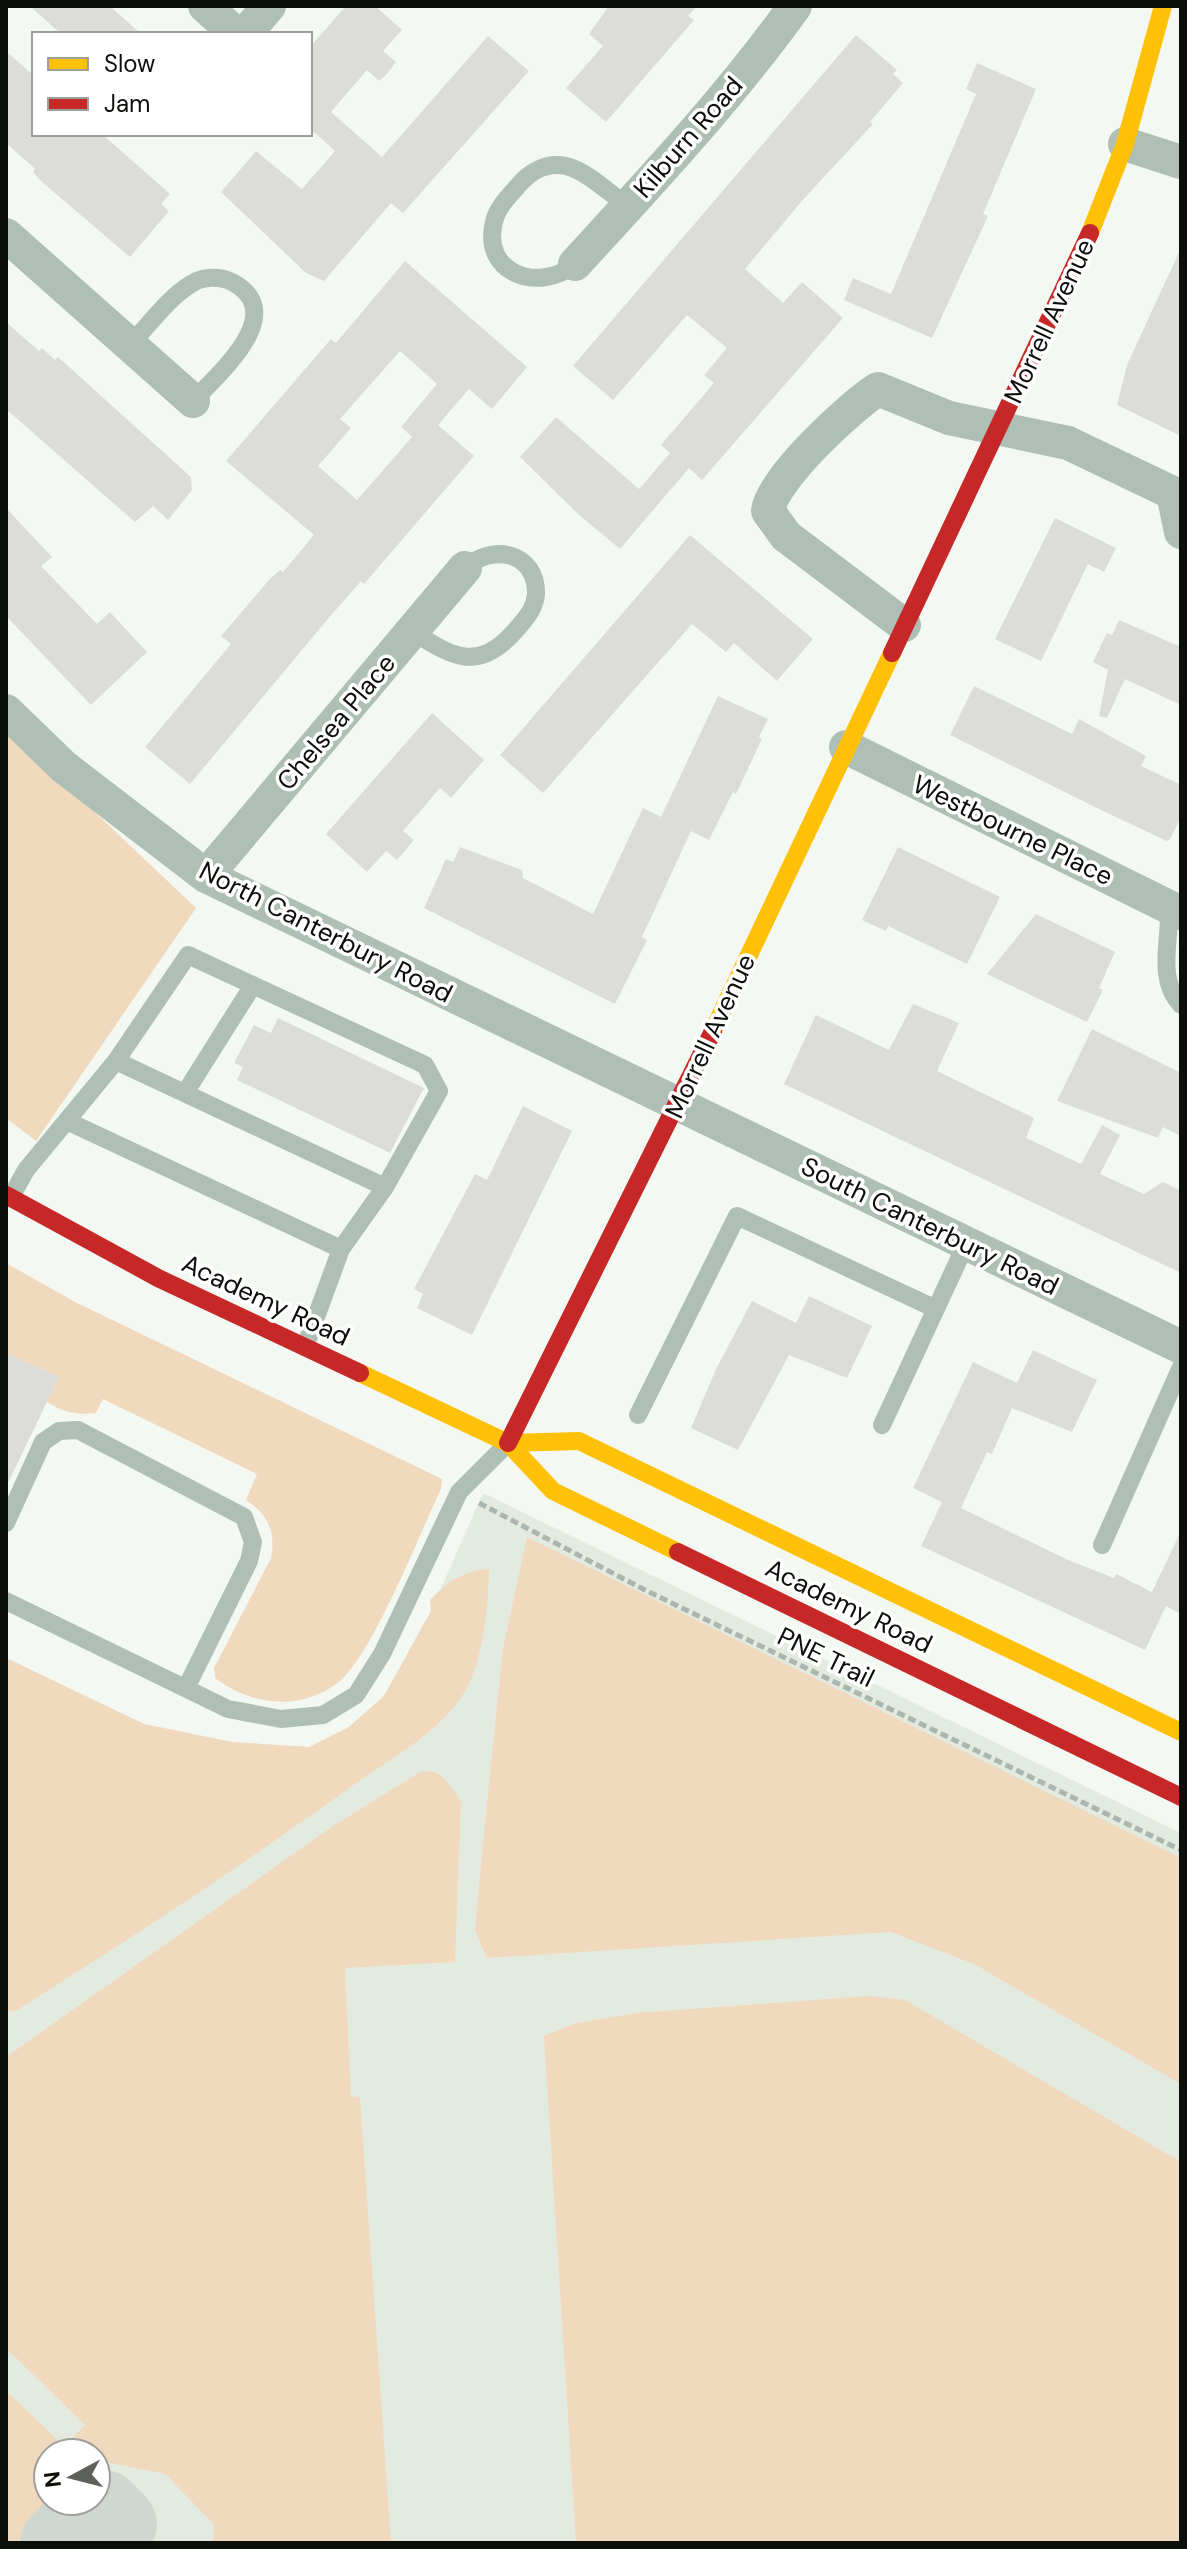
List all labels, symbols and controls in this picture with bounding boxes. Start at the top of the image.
legend [32,32,312,136]
text: Slow [104,48,155,79]
street label: Kilburn Road [626,69,750,205]
text: Jam [104,88,150,119]
street label: Morrell Avenue [996,233,1102,409]
street label: Chelsea Place [269,647,403,797]
street label: Westbourne Place [907,767,1119,893]
street label: North Canterbury Road [194,853,458,1011]
street label: Morrell Avenue [657,948,763,1124]
street label: South Canterbury Road [796,1149,1064,1303]
street label: Academy Road [177,1246,355,1354]
street label: Academy Road [760,1551,938,1661]
street label: PNE Trail [772,1619,880,1695]
north arrow [32,2437,112,2517]
text: N [37,2470,68,2489]

